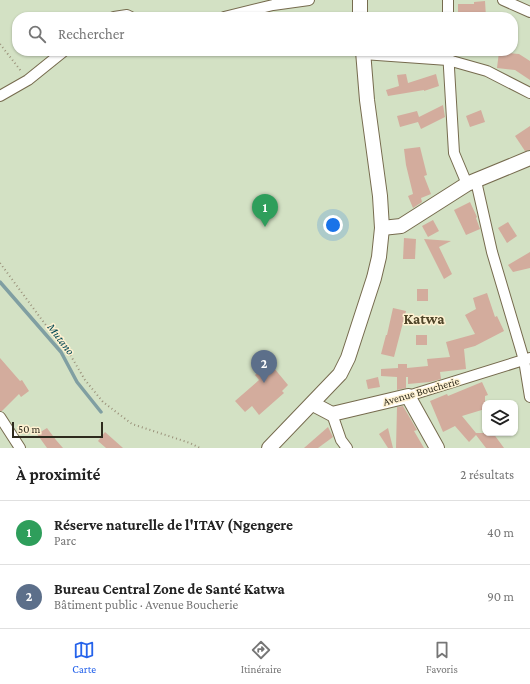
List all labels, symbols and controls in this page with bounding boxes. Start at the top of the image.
search box [12,12,518,56]
icon: search [26,23,48,45]
text: Rechercher [58,26,125,42]
pin: 1 [252,194,278,227]
your location [323,215,343,235]
district label: Katwa [403,311,445,327]
water label: Mutano [44,319,78,358]
pin: 2 [251,350,277,383]
street label: Avenue Boucherie [382,374,461,408]
map controls [482,400,518,436]
button: layers [482,400,518,436]
scale bar [12,420,103,439]
text: 50 m [18,423,40,435]
text: À proximité [16,465,100,484]
text: 2 résultats [460,467,514,482]
text: Réserve naturelle de l'ITAV (Ngengere [54,517,293,533]
text: 1 [27,525,31,540]
text: 40 m [487,525,514,540]
text: Parc [54,533,76,548]
text: Bureau Central Zone de Santé Katwa [54,581,285,597]
text: 2 [26,589,32,604]
text: 90 m [487,589,514,604]
text: Bâtiment public · Avenue Boucherie [54,597,238,612]
tab: Carte [72,639,96,675]
tab: Itinéraire [241,639,281,675]
tab: Favoris [426,639,458,675]

